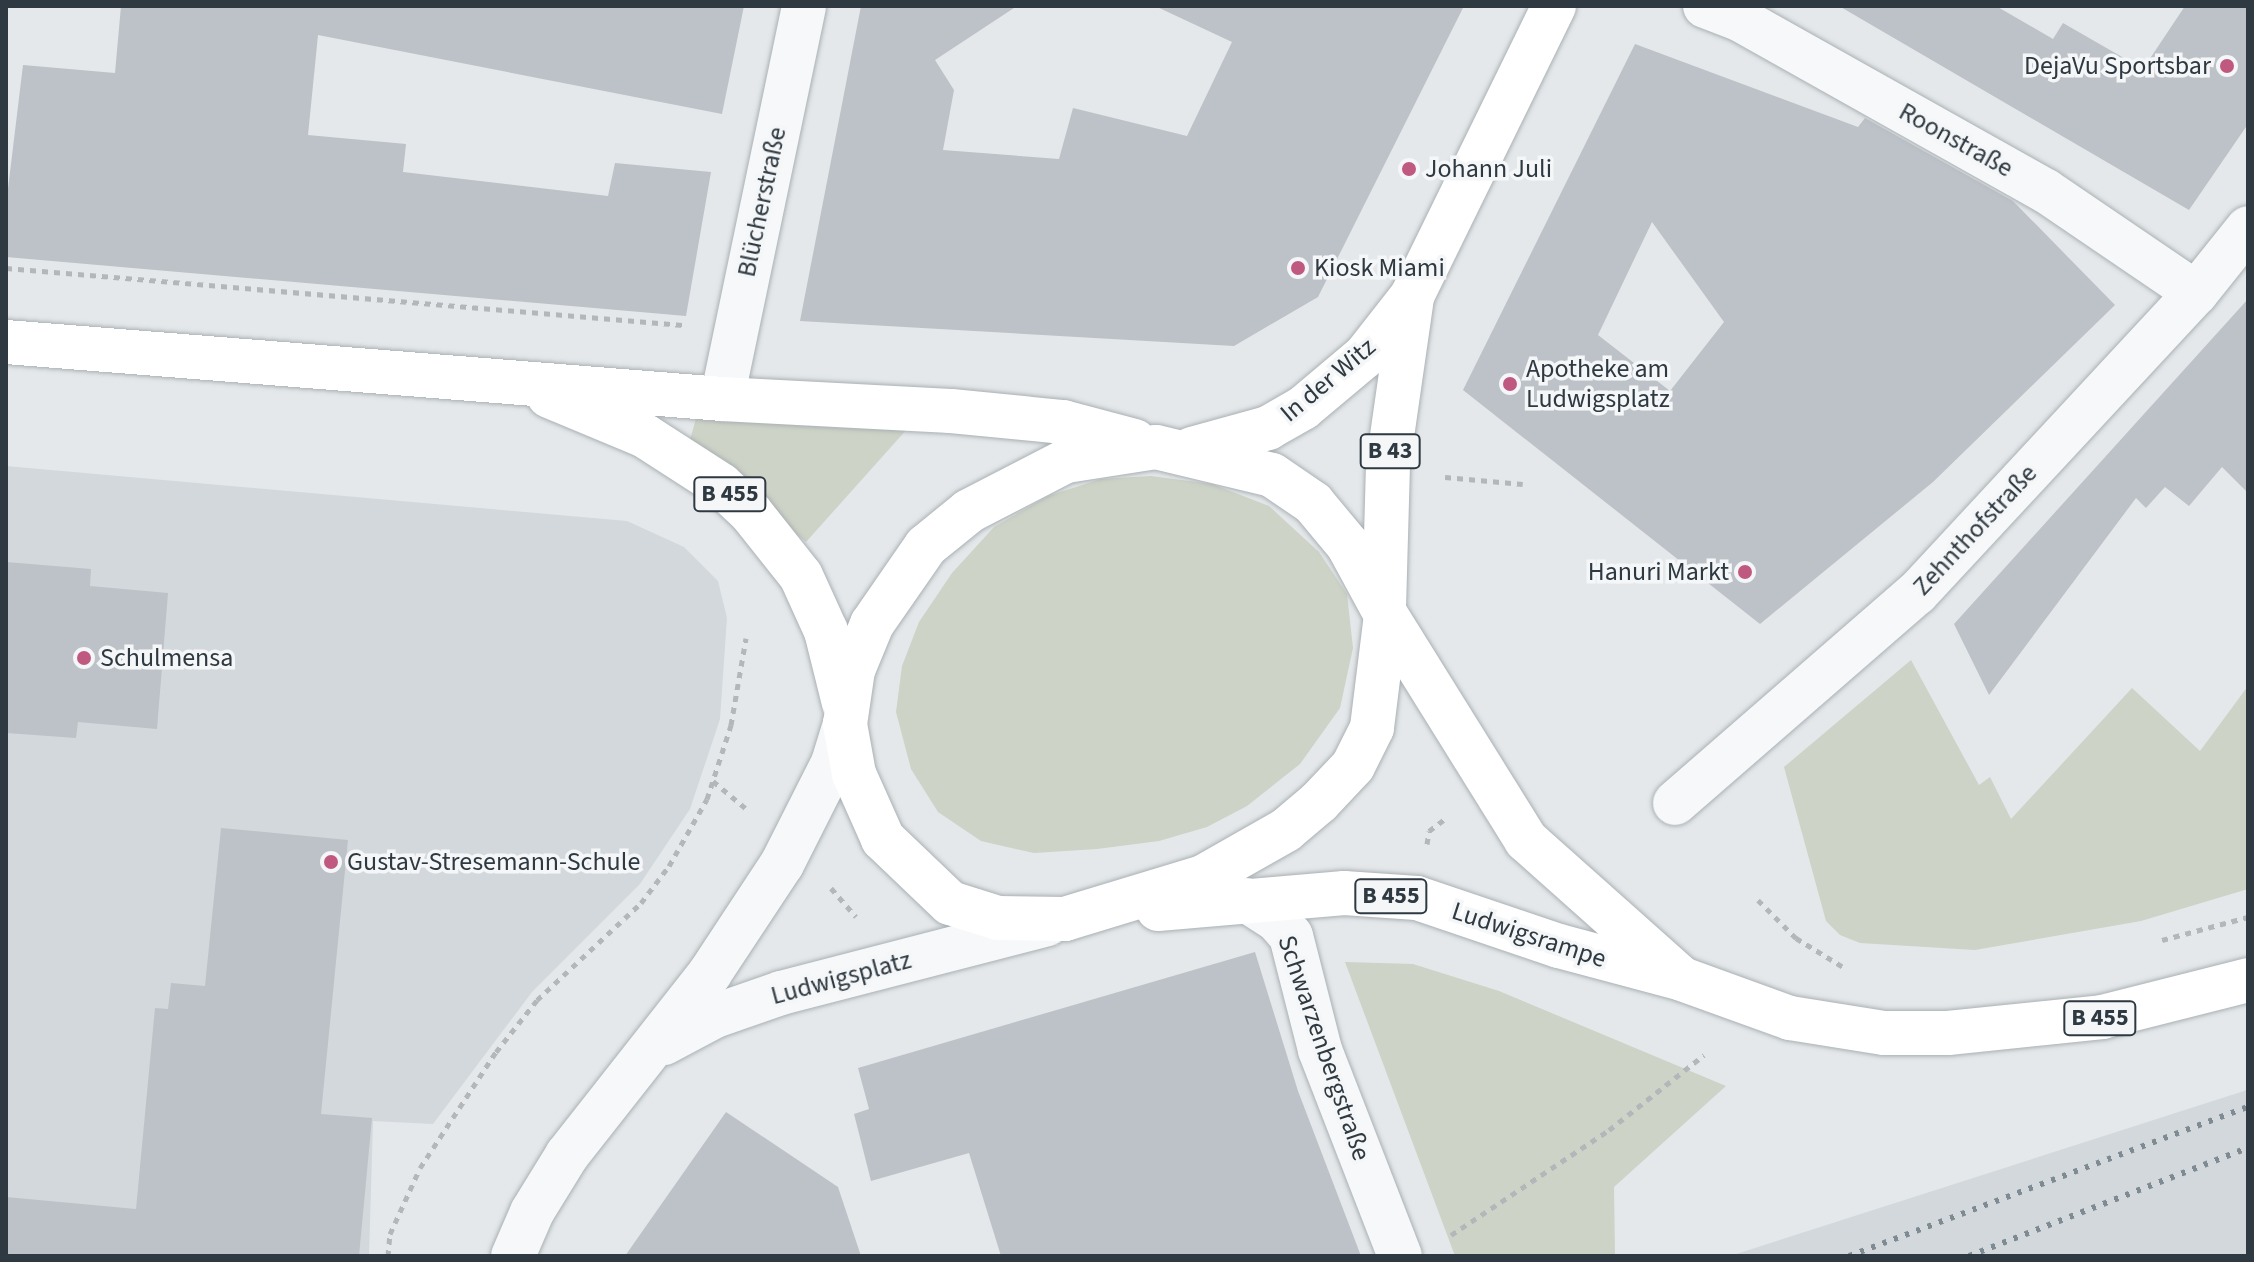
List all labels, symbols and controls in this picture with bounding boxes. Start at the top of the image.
place label: DejaVu Sportsbar [2024,50,2211,82]
marker: DejaVu Sportsbar [2218,57,2236,75]
street label: Roonstraße [1894,96,2018,184]
street label: Blücherstraße [731,124,793,280]
place label: Johann Juli [1425,153,1552,185]
marker: Johann Juli [1400,160,1418,178]
place label: Kiosk Miami [1314,252,1445,284]
marker: Kiosk Miami [1289,259,1307,277]
street label: In der Witz [1274,331,1382,429]
place label: Apotheke am Ludwigsplatz [1526,353,1670,414]
marker: Apotheke am Ludwigsplatz [1501,375,1519,393]
road number: B 43 [1358,431,1422,471]
street label: Zehnthofstraße [1906,458,2044,602]
road number: B 455 [692,474,768,514]
place label: Hanuri Markt [1588,556,1729,588]
marker: Hanuri Markt [1736,563,1754,581]
place label: Schulmensa [100,642,233,674]
marker: Schulmensa [75,649,93,667]
place label: Gustav-Stresemann-Schule [347,846,640,878]
marker: Gustav-Stresemann-Schule [322,853,340,871]
road number: B 455 [1353,876,1429,916]
street label: Ludwigsrampe [1448,895,1610,975]
street label: Schwarzenbergstraße [1271,931,1377,1165]
street label: Ludwigsplatz [768,944,914,1012]
road number: B 455 [2062,998,2138,1038]

